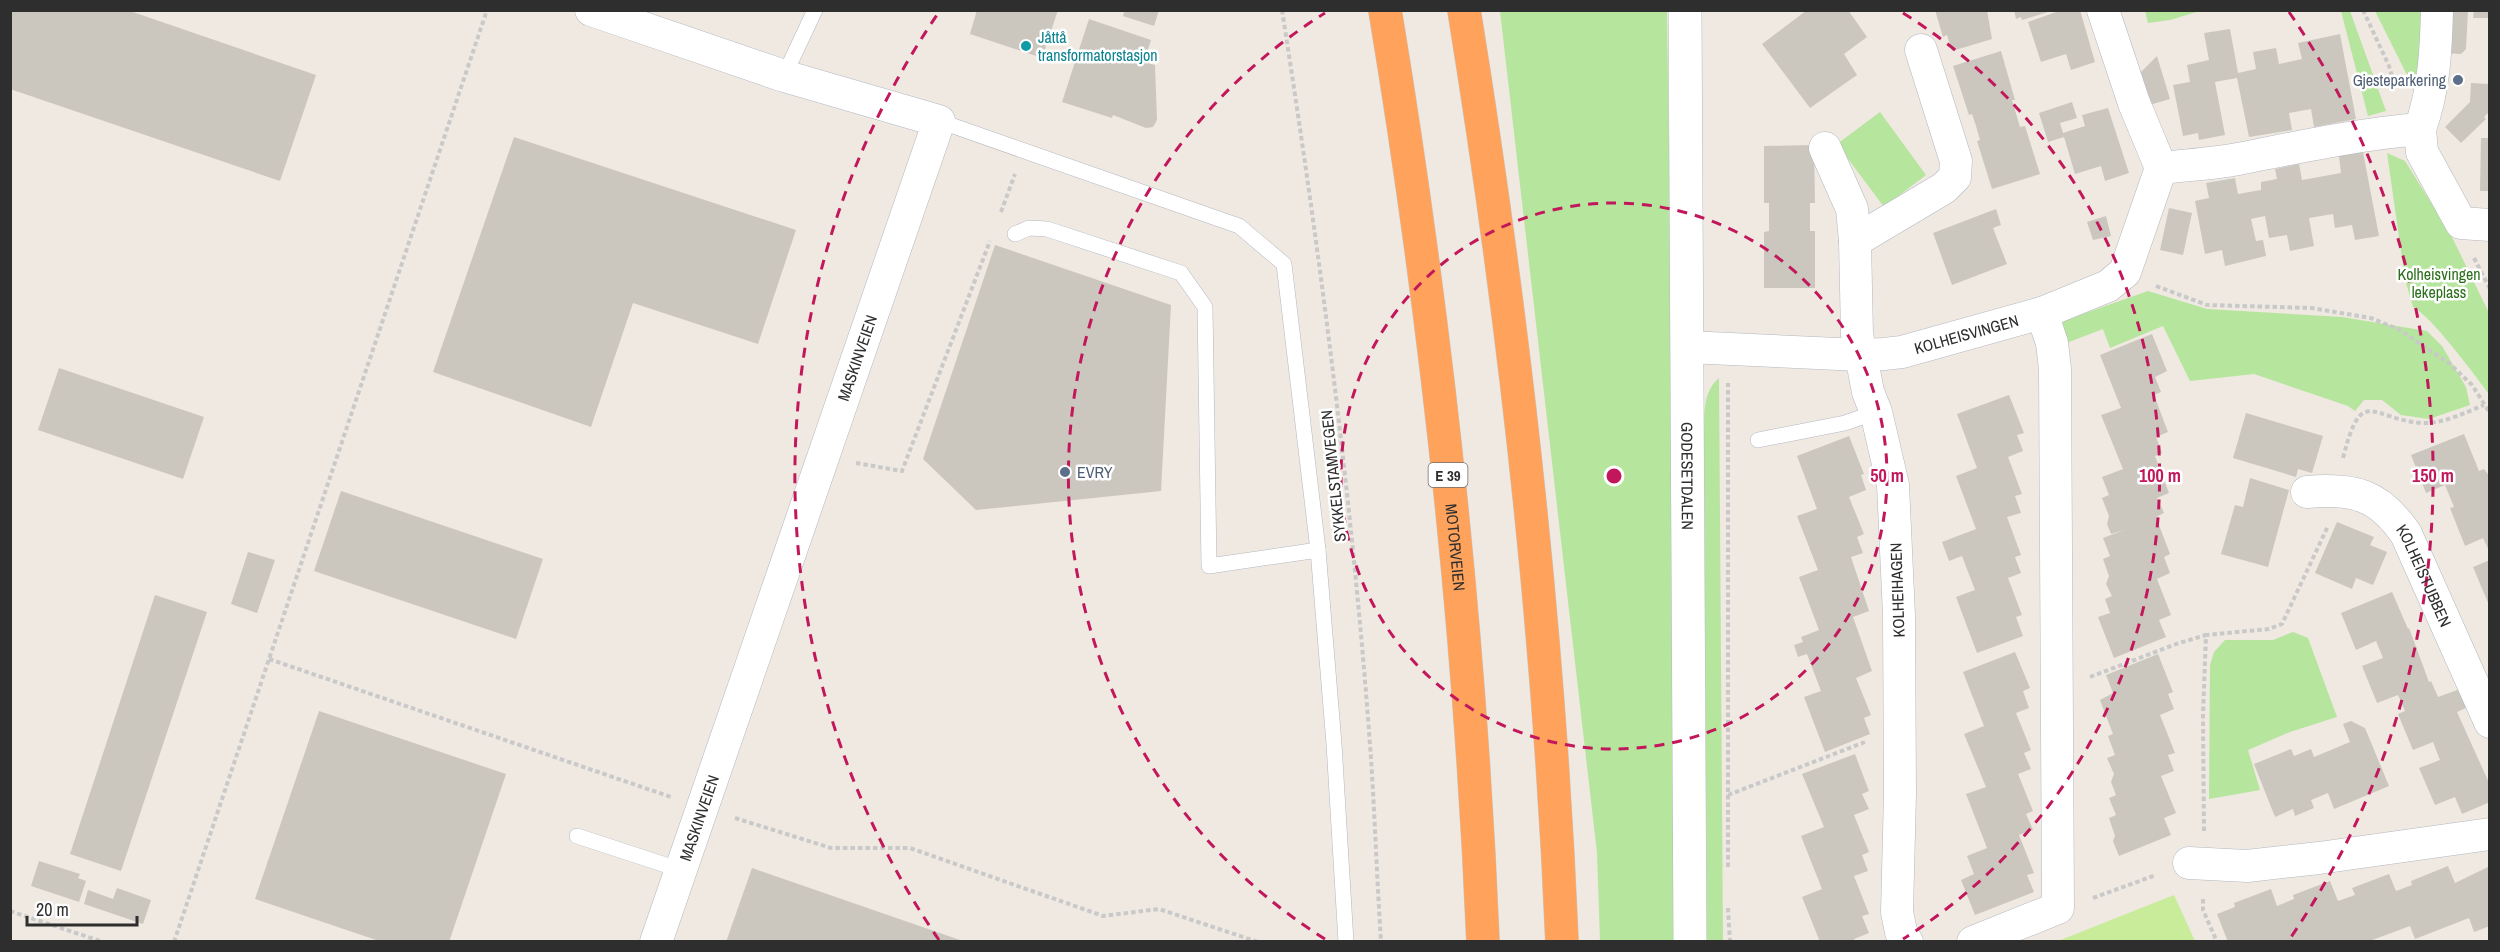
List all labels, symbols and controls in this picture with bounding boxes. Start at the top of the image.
place label: Jåttå transformatorstasjon [1038,26,1158,66]
marker: Jåttå transformatorstasjon [1019,39,1033,53]
place label: Gjesteparkering [2353,69,2447,91]
marker: Gjesteparkering [2451,73,2465,87]
park label: Kolheisvingen lekeplass [2397,263,2481,303]
street label: KOLHEISVINGEN [1912,309,2021,359]
street label: MASKINVEIEN [832,312,882,404]
street label: SYKKELSTAMVEGEN [1315,409,1351,543]
street label: GODESETDALEN [1676,422,1699,530]
place label: EVRY [1077,461,1113,483]
road number: E 39 [1428,463,1468,487]
text: 50 m [1870,463,1904,488]
text: 100 m [2139,463,2181,488]
text: 150 m [2412,463,2454,488]
marker: EVRY [1058,465,1072,479]
centre of rings [1604,466,1624,486]
street label: MOTORVEIEN [1440,502,1471,592]
street label: KOLHEISTUBBEN [2391,519,2457,630]
street label: KOLHEIHAGEN [1884,542,1910,638]
street label: MASKINVEIEN [674,772,724,864]
scale bar [27,889,136,927]
text: 20 m [36,897,69,922]

